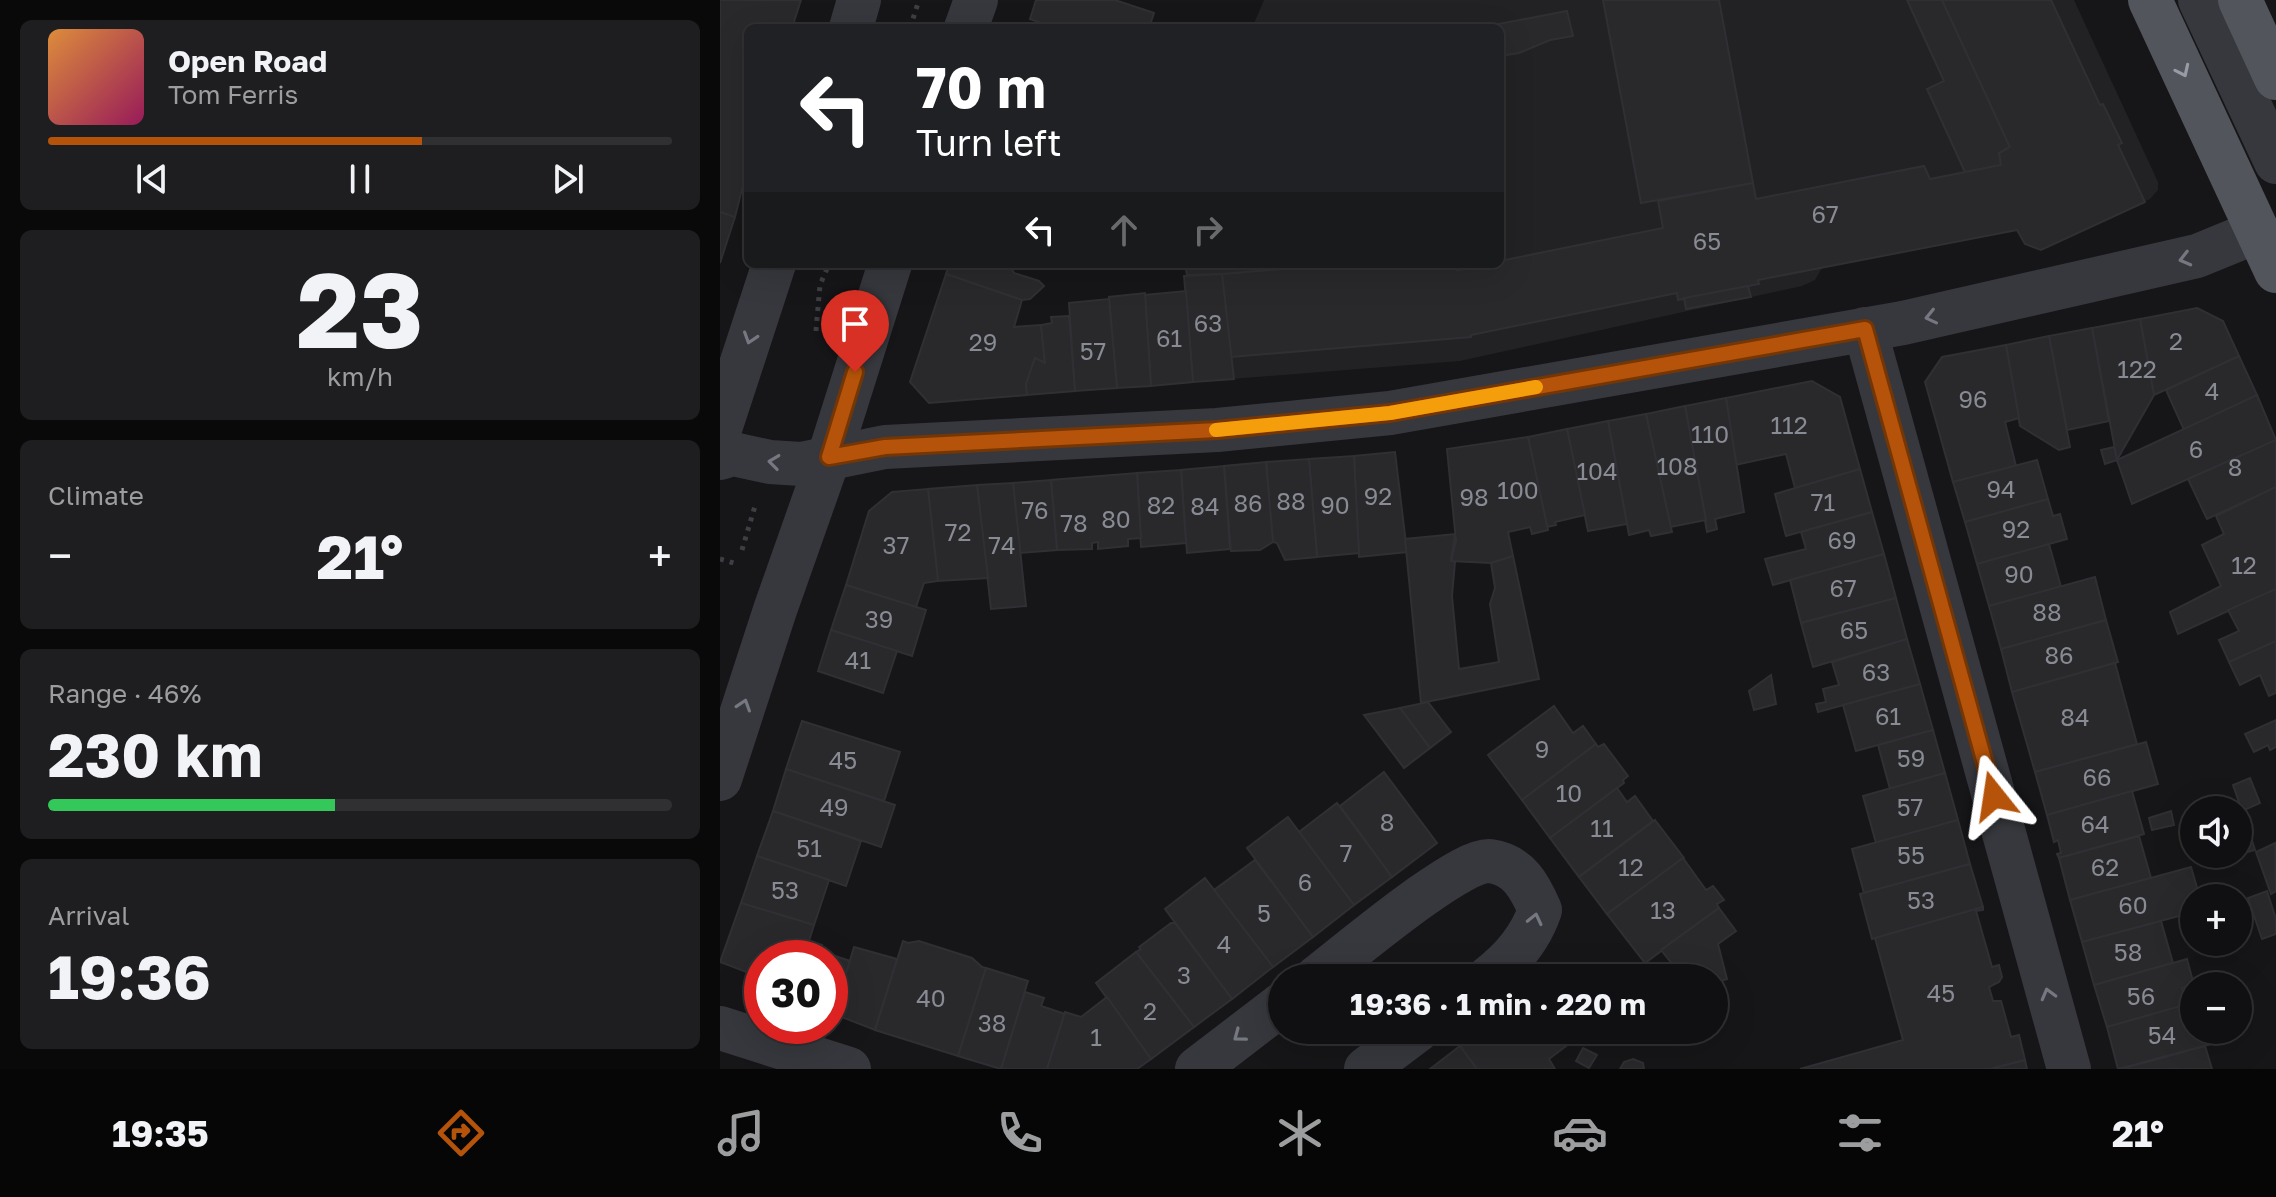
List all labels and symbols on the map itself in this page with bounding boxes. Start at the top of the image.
one-way arrow [2173,62,2189,77]
house number: 67 [1811,199,1839,228]
house number: 65 [1693,226,1721,255]
one-way arrow [2178,249,2192,266]
pin [821,290,889,372]
one-way arrow [1925,307,1939,324]
house number: 63 [1194,308,1222,337]
house number: 61 [1156,323,1182,352]
house number: 2 [2169,326,2183,355]
house number: 29 [969,327,997,356]
one-way arrow [743,330,759,344]
house number: 57 [1080,336,1106,365]
house number: 122 [2117,354,2157,383]
house number: 4 [2205,376,2219,405]
house number: 96 [1958,384,1988,413]
house number: 112 [1770,410,1808,439]
house number: 110 [1691,419,1729,448]
house number: 6 [2189,434,2203,463]
house number: 108 [1656,451,1698,480]
house number: 8 [2228,452,2242,481]
one-way arrow [768,453,781,470]
house number: 104 [1576,456,1618,485]
house number: 94 [1986,474,2016,503]
house number: 100 [1497,475,1539,504]
house number: 92 [1364,481,1392,510]
house number: 98 [1459,482,1489,511]
house number: 88 [1276,486,1306,515]
house number: 71 [1811,487,1835,516]
house number: 86 [1233,488,1263,517]
house number: 82 [1147,490,1175,519]
house number: 90 [1320,490,1350,519]
house number: 84 [1190,491,1220,520]
house number: 76 [1021,495,1049,524]
house number: 80 [1101,504,1131,533]
house number: 78 [1060,508,1088,537]
house number: 92 [2002,514,2030,543]
house number: 72 [945,517,971,546]
house number: 69 [1827,525,1857,554]
house number: 37 [883,530,909,559]
house number: 74 [988,530,1016,559]
house number: 12 [2231,550,2257,579]
house number: 90 [2004,559,2034,588]
house number: 67 [1829,573,1857,602]
house number: 88 [2032,597,2062,626]
house number: 39 [865,604,893,633]
house number: 65 [1840,615,1868,644]
house number: 86 [2044,640,2074,669]
house number: 41 [845,645,871,674]
house number: 63 [1862,657,1890,686]
one-way arrow [735,699,751,712]
house number: 61 [1875,701,1901,730]
house number: 84 [2060,702,2090,731]
house number: 9 [1535,734,1549,763]
house number: 59 [1897,743,1925,772]
house number: 45 [829,745,857,774]
position arrow [1952,754,2036,838]
house number: 66 [2082,762,2112,791]
house number: 10 [1556,778,1582,807]
house number: 49 [819,792,849,821]
house number: 57 [1897,792,1923,821]
house number: 8 [1380,807,1394,836]
house number: 64 [2080,809,2110,838]
house number: 11 [1590,813,1614,842]
house number: 51 [796,833,822,862]
house number: 7 [1340,838,1352,867]
house number: 55 [1897,840,1925,869]
house number: 12 [1618,852,1644,881]
house number: 62 [2091,852,2119,881]
house number: 6 [1298,867,1312,896]
house number: 53 [771,875,799,904]
house number: 53 [1907,885,1935,914]
house number: 60 [2118,890,2148,919]
house number: 13 [1650,895,1676,924]
house number: 5 [1257,898,1271,927]
one-way arrow [1526,913,1543,927]
house number: 4 [1217,929,1231,958]
house number: 58 [2114,937,2142,966]
speed limit sign: 30 [744,940,848,1044]
house number: 3 [1177,960,1191,989]
house number: 45 [1927,978,1955,1007]
house number: 56 [2127,981,2155,1010]
house number: 40 [916,983,946,1012]
one-way arrow [2041,987,2058,1001]
house number: 2 [1143,996,1157,1025]
house number: 38 [978,1008,1006,1037]
house number: 54 [2148,1020,2176,1049]
house number: 1 [1090,1022,1102,1051]
one-way arrow [1233,1027,1248,1041]

